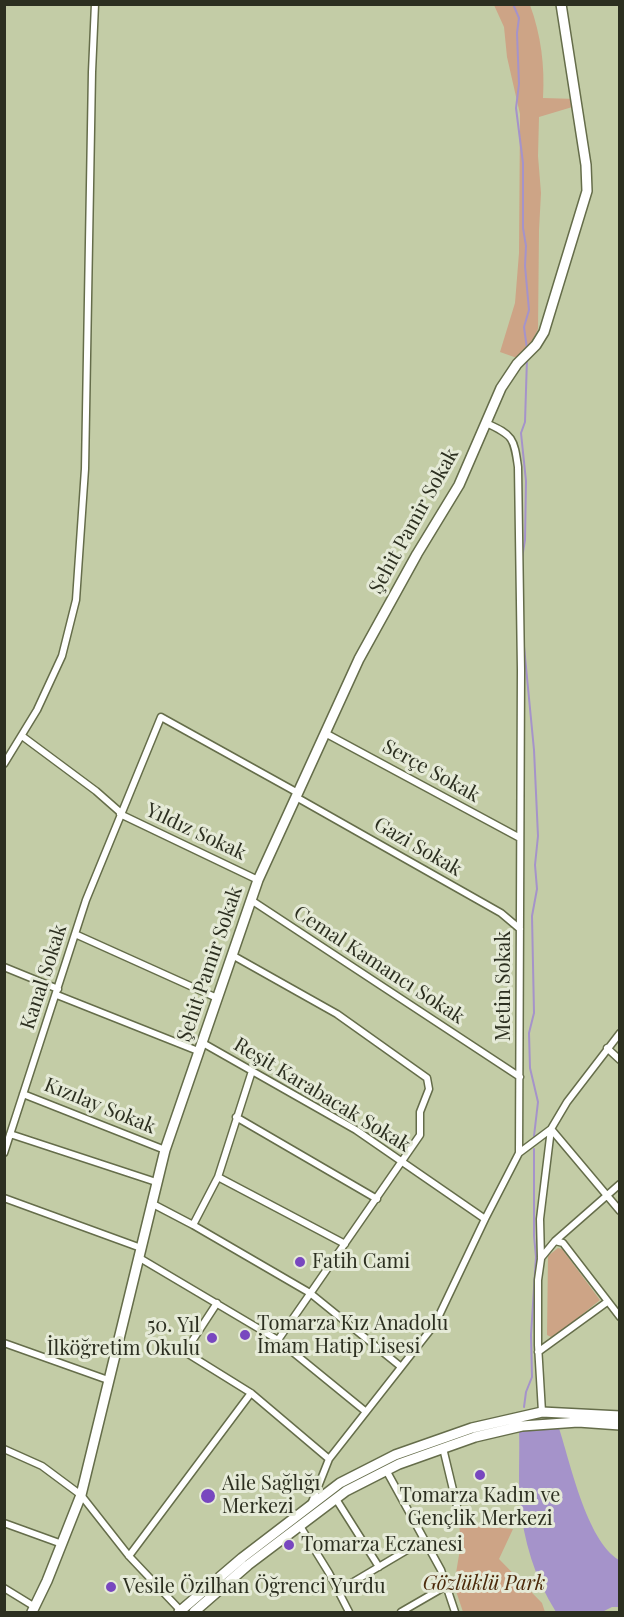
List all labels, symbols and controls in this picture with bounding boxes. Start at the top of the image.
street label: Şehit Pamir Sokak [364,444,464,598]
street label: Serçe Sokak [378,734,484,808]
street label: Yıldız Sokak [142,798,250,866]
street label: Gazi Sokak [370,812,466,882]
street label: Şehit Pamir Sokak [172,883,248,1045]
street label: Cemal Kamancı Sokak [289,901,469,1029]
street label: Kanal Sokak [16,921,72,1033]
street label: Metin Sokak [492,931,516,1041]
street label: Reşit Karabacak Sokak [229,1033,415,1157]
street label: Kızılay Sokak [41,1073,159,1139]
place label: Fatih Cami [312,1250,410,1274]
marker: Fatih Cami [293,1255,307,1269]
place label: Tomarza Kız Anadolu İmam Hatip Lisesi [257,1312,448,1359]
place label: 50. Yıl İlköğretim Okulu [47,1314,200,1361]
marker: Tomarza Kız Anadolu İmam Hatip Lisesi [238,1328,252,1342]
marker: 50. Yıl İlköğretim Okulu [205,1331,219,1345]
marker: Tomarza Kadın ve Gençlik Merkezi [473,1468,487,1482]
place label: Aile Sağlığı Merkezi [222,1472,320,1519]
place label: Tomarza Kadın ve Gençlik Merkezi [400,1484,560,1531]
marker: Aile Sağlığı Merkezi [199,1487,217,1505]
place label: Tomarza Eczanesi [301,1533,463,1557]
marker: Tomarza Eczanesi [282,1538,296,1552]
park label: Gözlüklü Park [423,1572,545,1596]
place label: Vesile Özilhan Öğrenci Yurdu [123,1575,386,1599]
marker: Vesile Özilhan Öğrenci Yurdu [104,1580,118,1594]

